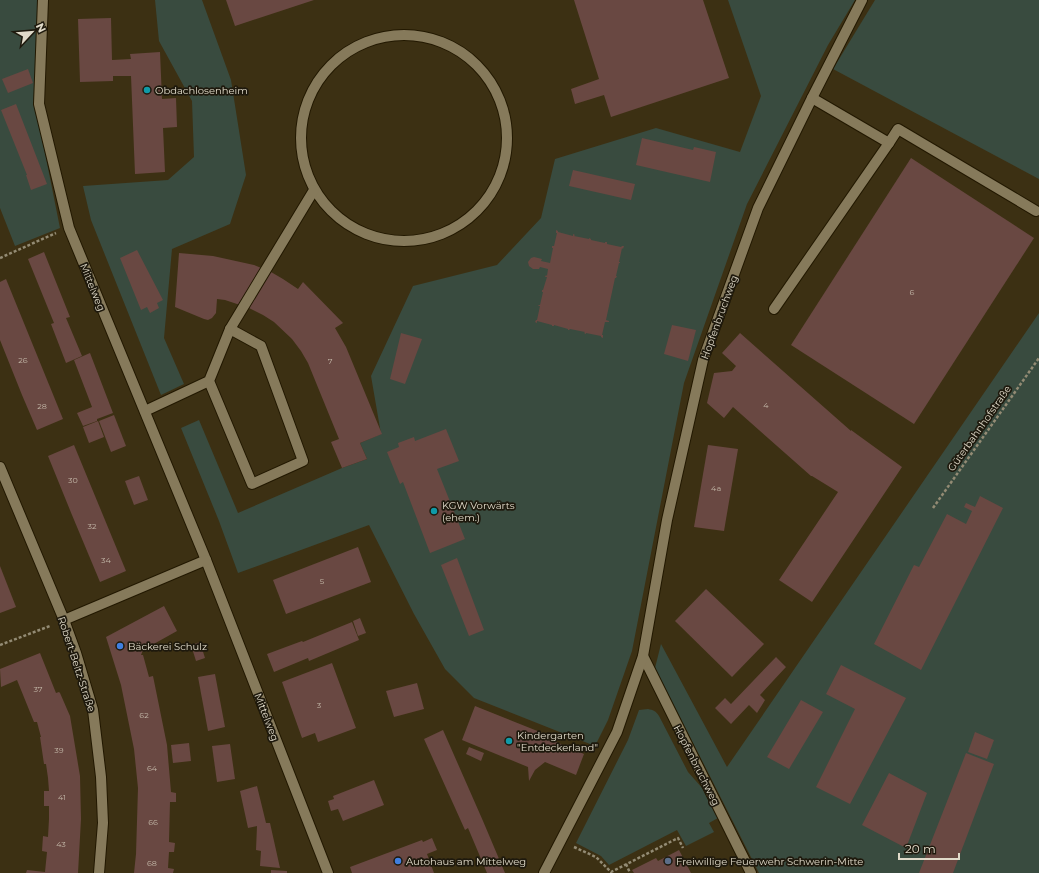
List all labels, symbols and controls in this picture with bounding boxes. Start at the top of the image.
north arrow [12,12,52,52]
text: N [33,21,49,35]
place label: Obdachlosenheim [155,84,248,97]
marker: Obdachlosenheim [142,85,152,95]
street label: Mittelweg [77,261,108,313]
street label: Hopfenbruchweg [698,273,741,361]
house number: 6 [910,287,915,297]
house number: 26 [18,355,28,365]
house number: 7 [328,356,333,366]
street label: Güterbahnhofstraße [945,383,1014,474]
house number: 4 [763,400,769,410]
house number: 28 [37,401,47,411]
house number: 30 [68,475,78,485]
house number: 4a [711,483,721,493]
place label: KGW Vorwärts (ehem.) [442,499,515,524]
marker: KGW Vorwärts (ehem.) [429,506,439,516]
house number: 32 [87,521,97,531]
house number: 34 [101,555,112,565]
house number: 5 [320,576,325,586]
street label: Robert-Beltz-Straße [55,615,98,714]
place label: Bäckerei Schulz [128,640,207,653]
marker: Bäckerei Schulz [115,641,125,651]
house number: 37 [33,684,43,694]
street label: Mittelweg [251,691,282,743]
house number: 3 [317,700,322,710]
house number: 62 [139,710,149,720]
street label: Hopfenbruchweg [671,723,722,808]
place label: Kindergarten "Entdeckerland" [517,729,598,754]
marker: Kindergarten "Entdeckerland" [504,736,514,746]
house number: 39 [54,745,64,755]
house number: 64 [147,763,158,773]
house number: 41 [58,792,66,802]
house number: 66 [148,817,158,827]
scale bar [899,835,959,861]
house number: 43 [56,839,66,849]
text: 20 m [905,841,936,856]
place label: Autohaus am Mittelweg [406,855,526,868]
place label: Freiwillige Feuerwehr Schwerin-Mitte [676,855,863,868]
marker: Autohaus am Mittelweg [393,856,403,866]
marker: Freiwillige Feuerwehr Schwerin-Mitte [663,856,673,866]
house number: 68 [147,858,157,868]

